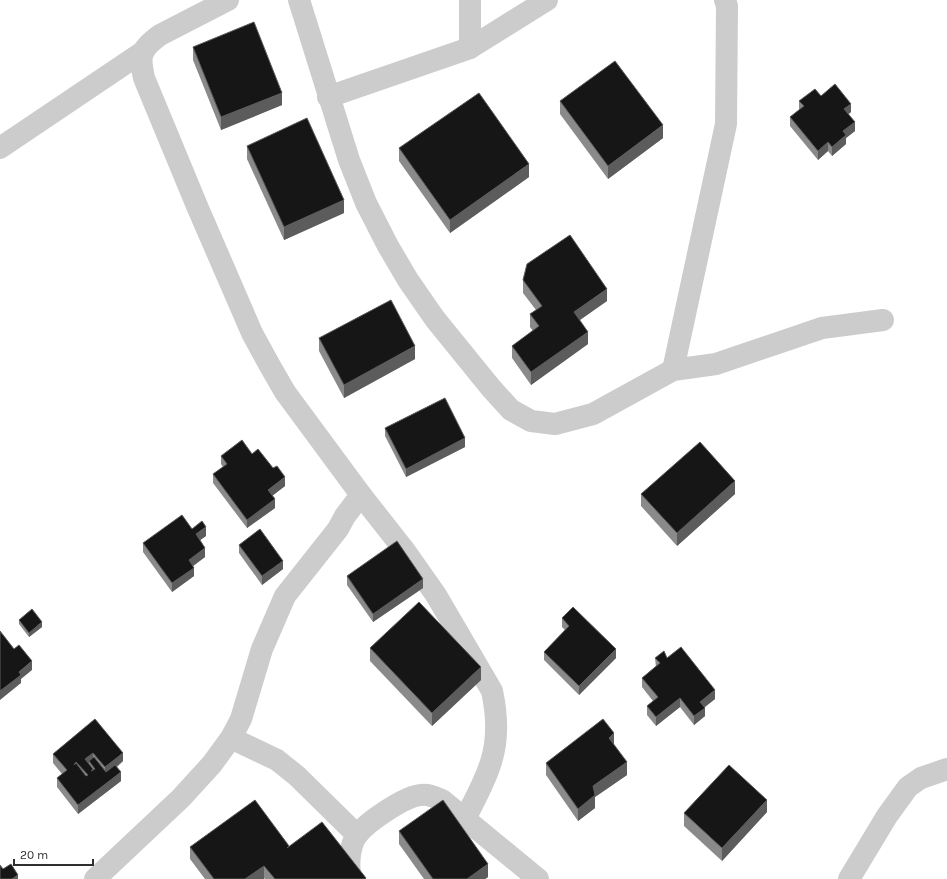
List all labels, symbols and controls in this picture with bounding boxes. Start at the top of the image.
scale bar [14,841,93,867]
text: 20 m [20,848,48,862]

